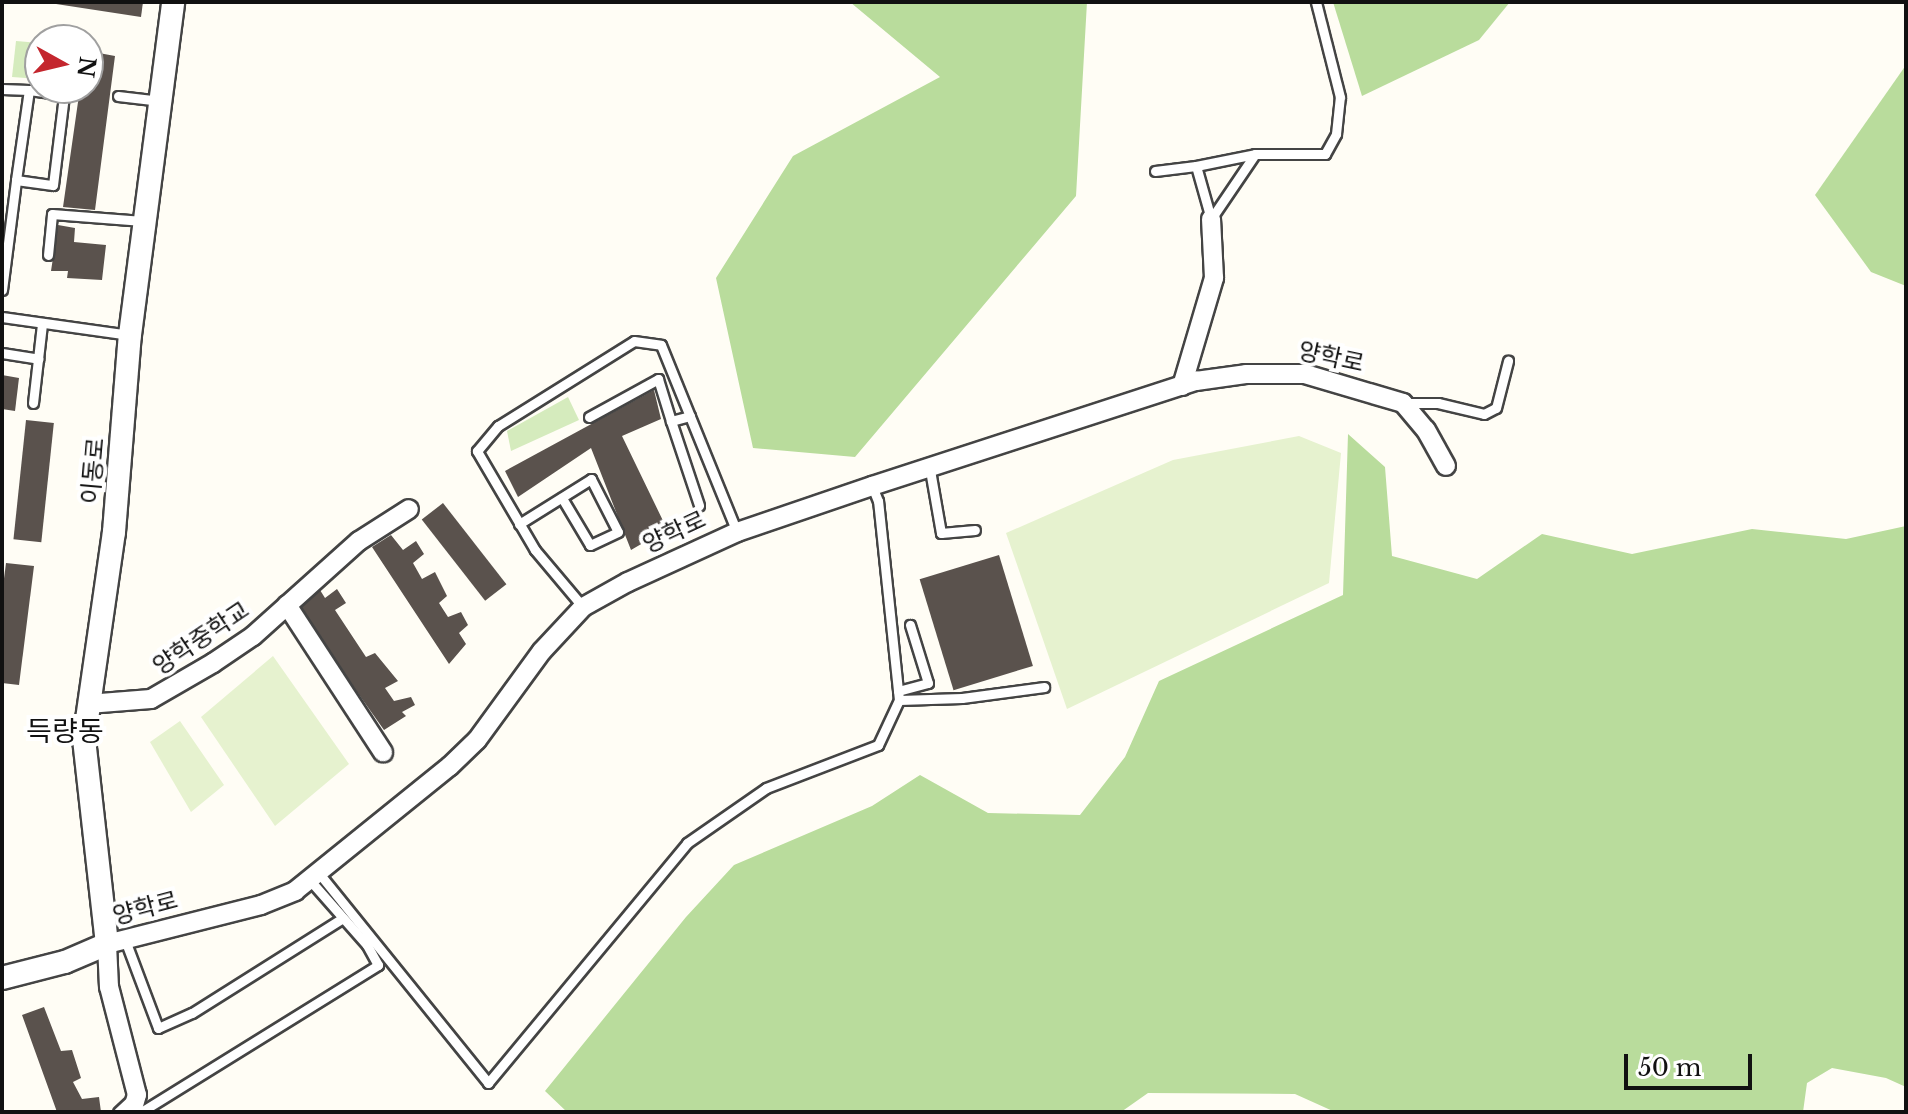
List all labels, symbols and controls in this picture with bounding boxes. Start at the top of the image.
north arrow [24,24,104,104]
text: N [71,55,101,79]
street label: 양학로 [1296,336,1366,378]
street label: 이동로 [76,437,110,505]
street label: 양학로 [638,505,710,559]
street label: 양학중학교 [147,595,255,681]
district label: 득량동 [26,715,104,749]
street label: 양학로 [109,886,181,930]
scale bar [1628,1038,1756,1088]
text: 50 m [1638,1053,1701,1082]

